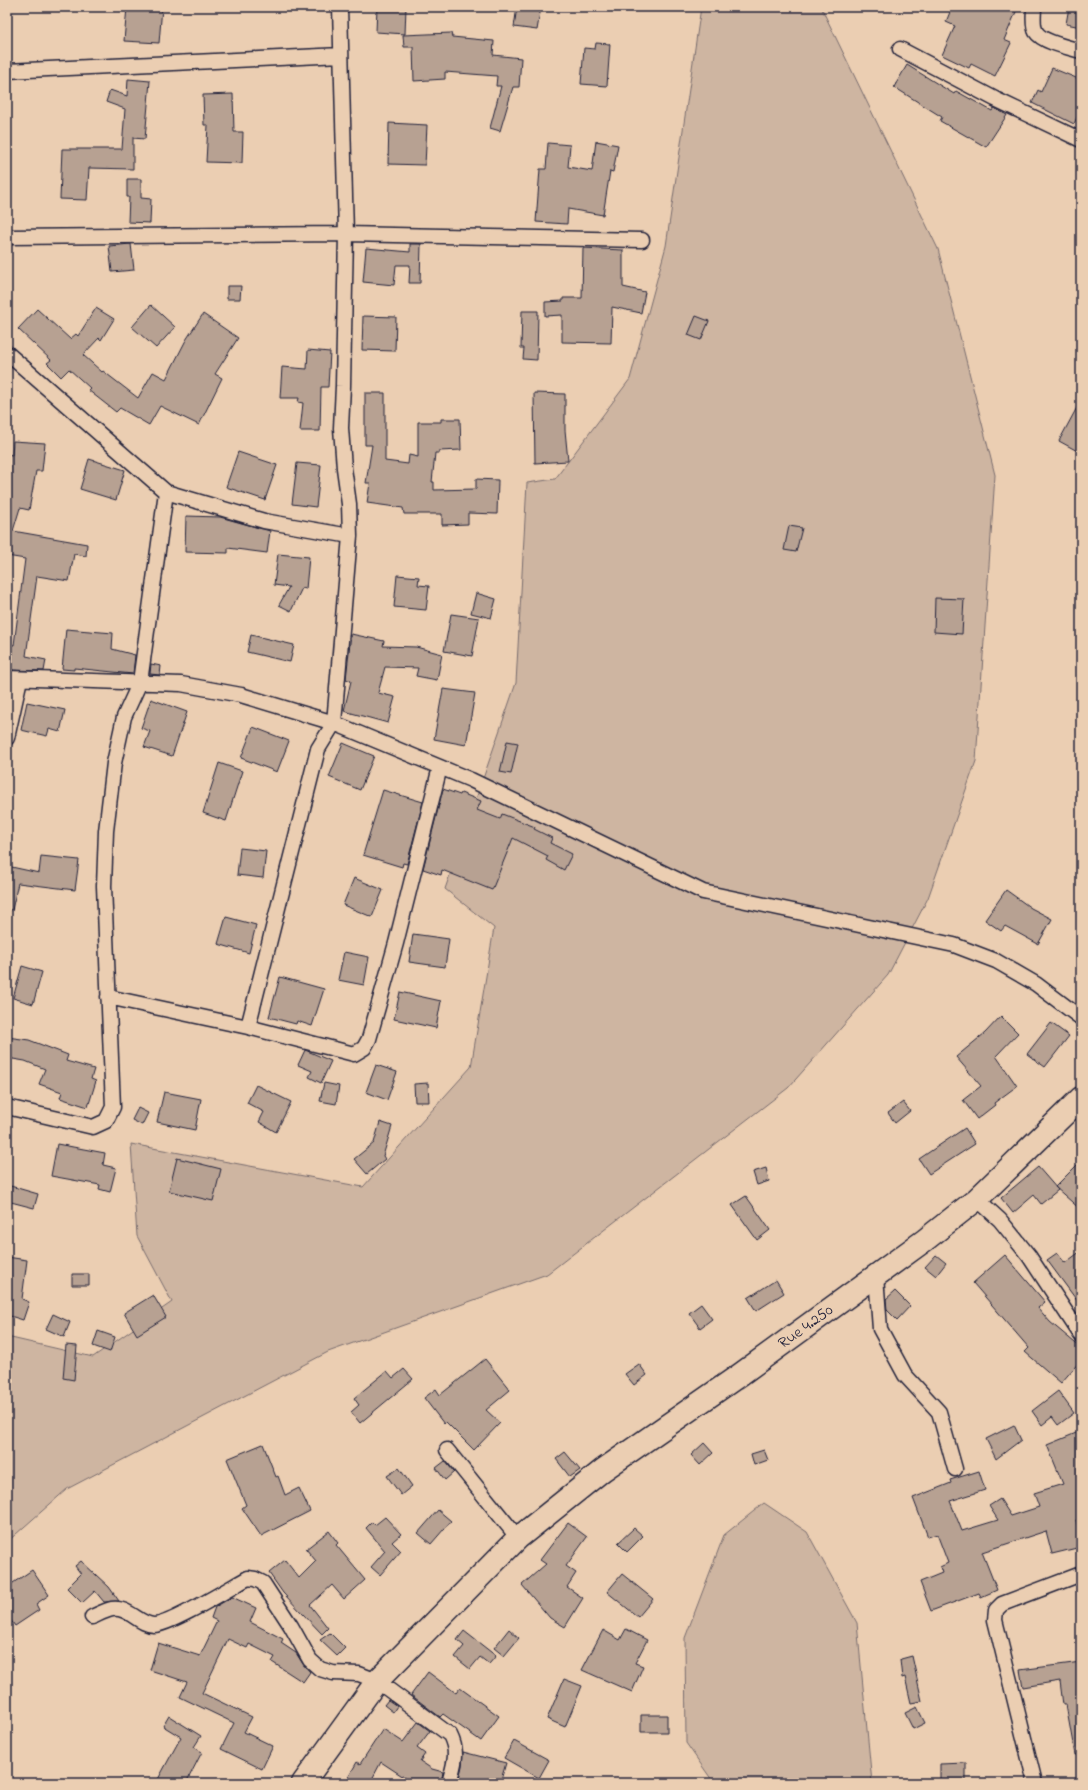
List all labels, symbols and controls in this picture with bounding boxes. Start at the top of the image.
street label: Rue 4.250 [773,1299,839,1355]

